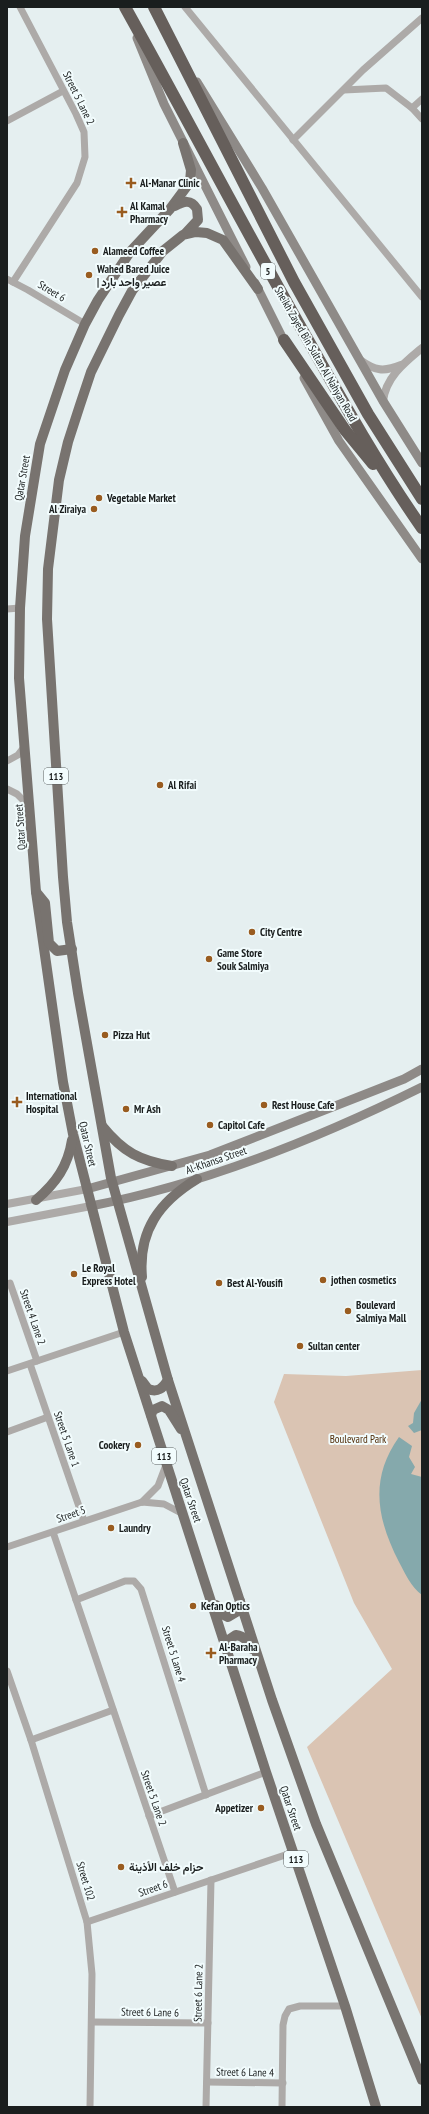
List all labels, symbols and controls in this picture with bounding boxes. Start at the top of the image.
street label: Street 5 Lane 2 [60,69,98,127]
place label: Al-Manar Clinic [139,176,200,190]
marker: Al-Manar Clinic [125,177,137,189]
place label: Al Kamal Pharmacy [129,199,168,226]
marker: Al Kamal Pharmacy [117,207,127,217]
place label: Alameed Coffee [102,244,165,258]
marker: Alameed Coffee [90,246,100,256]
place label: Wahed Bared Juice | عصير واحد بارد [96,262,170,289]
road number: 5 [261,263,275,279]
marker: Wahed Bared Juice | عصير واحد بارد [84,270,94,280]
street label: Street 6 [36,277,69,305]
street label: Sheikh Zayed Bin Sultan Al Nahyan Road [272,284,361,424]
street label: Qatar Street [11,454,33,502]
place label: Vegetable Market [106,491,177,505]
marker: Vegetable Market [94,493,104,503]
place label: Al Ziraiya [48,502,86,516]
marker: Al Ziraiya [89,504,99,514]
road number: 113 [44,768,68,784]
place label: Al Rifai [167,778,197,792]
marker: Al Rifai [155,780,165,790]
street label: Qatar Street [11,804,29,850]
place label: City Centre [260,925,302,939]
marker: City Centre [247,927,257,937]
place label: Game Store Souk Salmiya [217,946,269,973]
marker: Game Store Souk Salmiya [204,954,214,964]
place label: Pizza Hut [113,1028,151,1042]
marker: Pizza Hut [100,1030,110,1040]
place label: International Hospital [26,1089,77,1116]
marker: International Hospital [11,1096,23,1108]
place label: Rest House Cafe [272,1098,335,1112]
marker: Rest House Cafe [259,1100,269,1110]
place label: Mr Ash [134,1102,161,1116]
marker: Mr Ash [121,1104,131,1114]
place label: Capitol Cafe [218,1118,265,1132]
street label: Qatar Street [76,1120,100,1168]
marker: Capitol Cafe [205,1120,215,1130]
street label: Al-Khansa Street [184,1143,248,1177]
place label: Le Royal Express Hotel [82,1261,136,1288]
marker: Le Royal Express Hotel [69,1269,79,1279]
place label: jothen cosmetics [330,1273,396,1287]
marker: jothen cosmetics [318,1275,328,1285]
place label: Best Al-Yousifi [227,1276,283,1290]
marker: Best Al-Yousifi [214,1278,224,1288]
street label: Street 4 Lane 2 [17,1287,49,1347]
place label: Boulevard Salmiya Mall [356,1298,407,1325]
marker: Boulevard Salmiya Mall [343,1306,353,1316]
place label: Sultan center [308,1339,361,1353]
marker: Sultan center [295,1341,305,1351]
street label: Street 5 Lane 1 [51,1409,83,1469]
park label: Boulevard Park [330,1432,387,1446]
place label: Cookery [99,1438,131,1452]
marker: Cookery [133,1440,143,1450]
road number: 113 [152,1448,176,1464]
street label: Qatar Street [177,1476,205,1524]
street label: Street 5 [55,1502,88,1526]
place label: Laundry [119,1521,151,1535]
marker: Laundry [106,1523,116,1533]
place label: Kefan Optics [201,1599,250,1613]
marker: Kefan Optics [188,1601,198,1611]
street label: Street 5 Lane 4 [159,1624,189,1684]
place label: Al-Baraha Pharmacy [218,1640,258,1667]
marker: Al-Baraha Pharmacy [206,1648,216,1658]
street label: Street 5 Lane 2 [138,1768,170,1828]
street label: Qatar Street [277,1784,305,1832]
place label: Appetizer [214,1801,254,1815]
marker: Appetizer [256,1803,266,1813]
road number: 113 [284,1851,308,1867]
street label: Street 102 [73,1860,99,1902]
place label: حزام خلف الأذينة [129,1860,204,1875]
marker: حزام خلف الأذينة [116,1862,126,1872]
street label: Street 6 [137,1876,170,1900]
street label: Street 6 Lane 2 [190,1964,206,2022]
street label: Street 6 Lane 6 [121,2004,179,2020]
street label: Street 6 Lane 4 [216,2064,274,2080]

